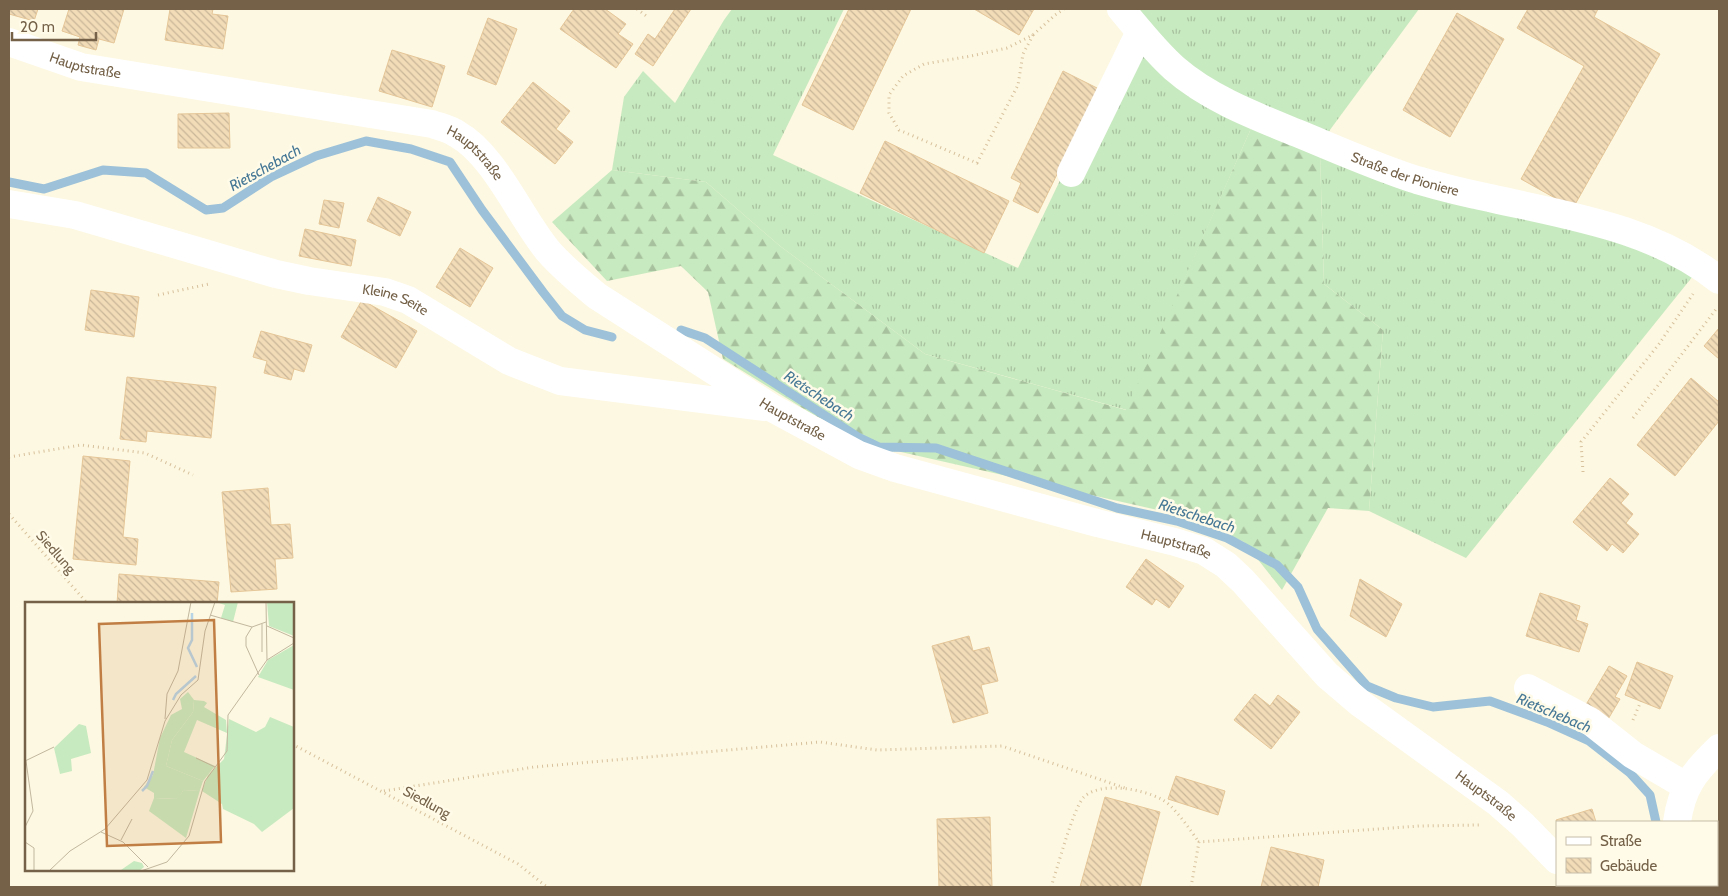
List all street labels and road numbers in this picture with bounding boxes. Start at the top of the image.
street label: Hauptstraße [47,48,122,82]
street label: Hauptstraße [444,121,508,184]
street label: Straße der Pioniere [1349,148,1461,200]
street label: Kleine Seite [361,280,432,319]
street label: Hauptstraße [756,393,829,444]
street label: Hauptstraße [1139,525,1215,563]
street label: Siedlung [32,527,80,578]
street label: Hauptstraße [1452,766,1521,825]
street label: Siedlung [400,782,455,823]

